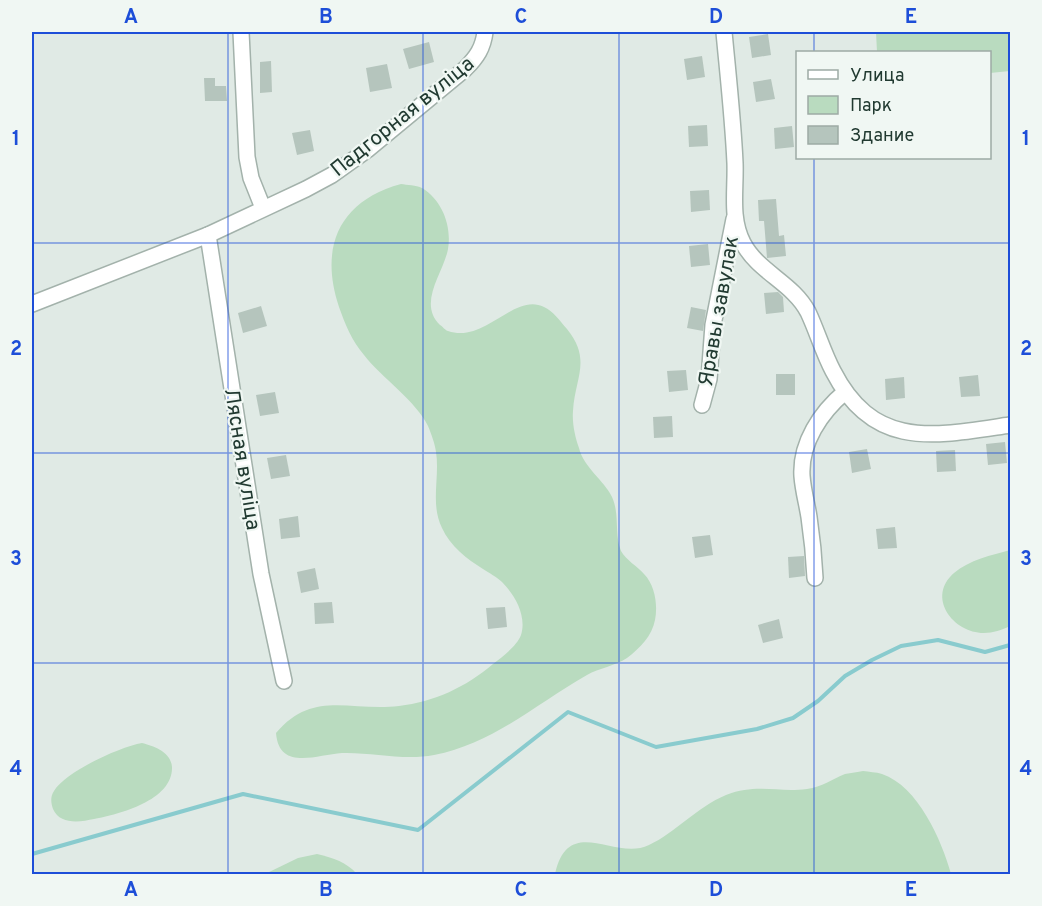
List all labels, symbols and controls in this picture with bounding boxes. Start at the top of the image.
text: A [124,5,138,31]
text: B [319,5,333,31]
text: C [515,5,527,31]
text: D [709,5,723,31]
text: E [905,5,917,31]
street label: Падгорная вуліца [326,51,480,183]
legend [796,51,991,159]
text: Улица [850,65,904,88]
text: Парк [850,95,892,118]
text: Здание [850,125,914,148]
text: 1 [12,127,20,153]
text: 1 [1022,127,1030,153]
street label: Яравы завулак [693,234,746,389]
text: 2 [10,337,22,363]
text: 2 [1020,337,1032,363]
street label: Лясная вуліца [217,386,266,532]
text: 3 [10,547,22,573]
text: 3 [1020,547,1032,573]
text: 4 [10,757,22,783]
text: 4 [1020,757,1032,783]
text: A [124,878,138,904]
text: B [319,878,333,904]
text: C [515,878,527,904]
text: D [709,878,723,904]
text: E [905,878,917,904]

